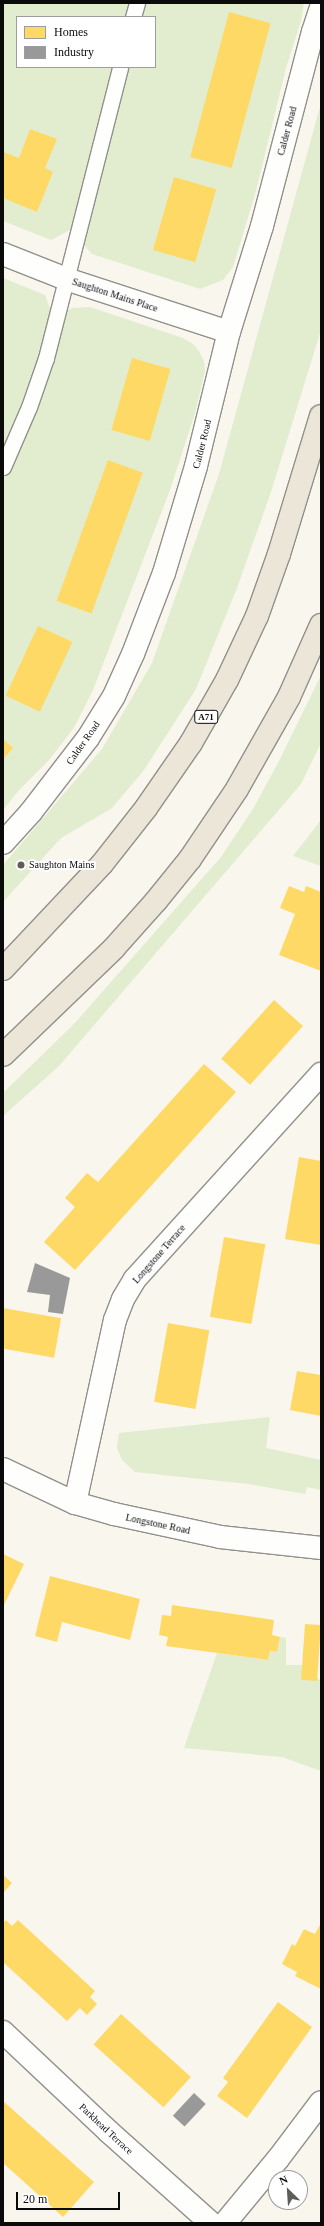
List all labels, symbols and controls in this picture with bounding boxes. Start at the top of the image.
legend [16,16,156,68]
text: Homes [54,25,88,39]
text: Industry [54,45,94,59]
street label: Calder Road [275,105,299,157]
street label: Saughton Mains Place [71,275,159,315]
street label: Calder Road [190,418,214,470]
road number: A71 [194,710,218,724]
street label: Calder Road [64,719,102,767]
place label: Saughton Mains [29,859,94,871]
marker: Saughton Mains [16,860,26,870]
street label: Longstone Terrace [130,1222,188,1286]
street label: Longstone Road [125,1511,191,1537]
street label: Parkhead Terrace [76,2101,136,2157]
north arrow [268,2170,308,2210]
text: N [277,2173,289,2187]
scale bar [18,2184,122,2210]
text: 20 m [23,2192,47,2206]

